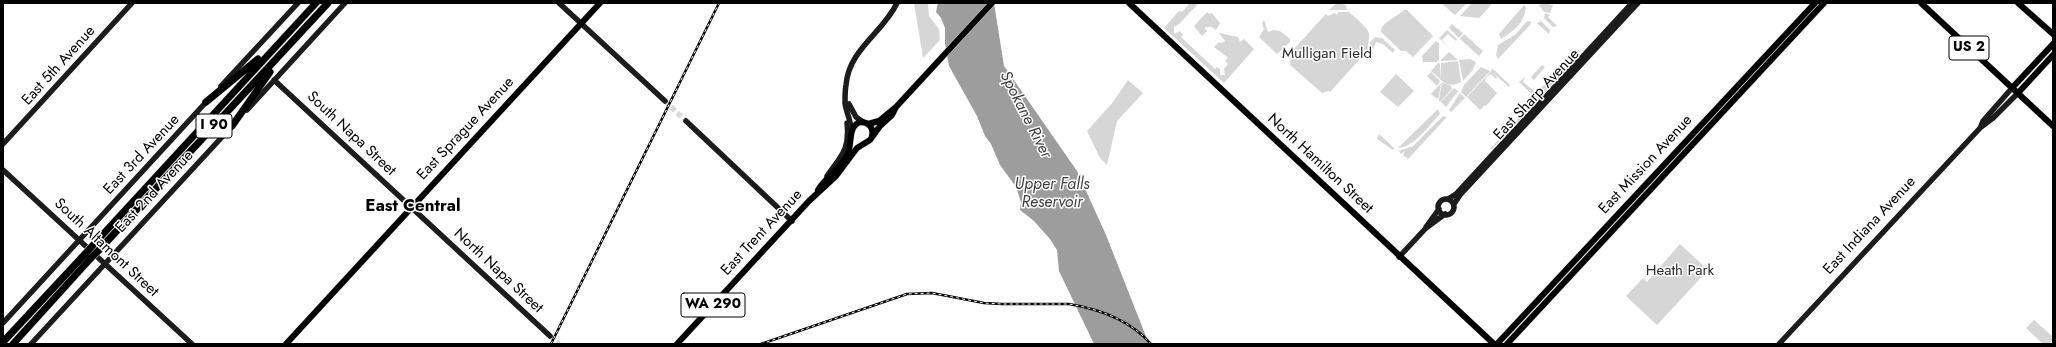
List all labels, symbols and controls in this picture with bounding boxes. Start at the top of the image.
street label: East 5th Avenue [19,23,99,109]
road number: US 2 [1949,36,1989,60]
park label: Mulligan Field [1282,45,1372,63]
street label: East Sharp Avenue [1490,46,1584,144]
water label: Spokane River [995,68,1055,162]
street label: East Sprague Avenue [414,74,518,184]
street label: South Napa Street [303,88,399,180]
street label: North Hamilton Street [1263,110,1377,218]
street label: East 3rd Avenue [100,111,184,199]
street label: East Mission Avenue [1595,112,1697,218]
road number: I 90 [196,114,232,138]
street label: East 2nd Avenue [112,147,198,237]
street label: East Indiana Avenue [1820,173,1920,279]
water label: Upper Falls Reservoir [1014,175,1090,213]
street label: East Trent Avenue [718,186,806,280]
street label: South Altamont Street [50,195,162,301]
district label: East Central [365,197,461,217]
street label: North Napa Street [450,225,546,317]
park label: Heath Park [1646,262,1714,280]
road number: WA 290 [681,293,745,317]

